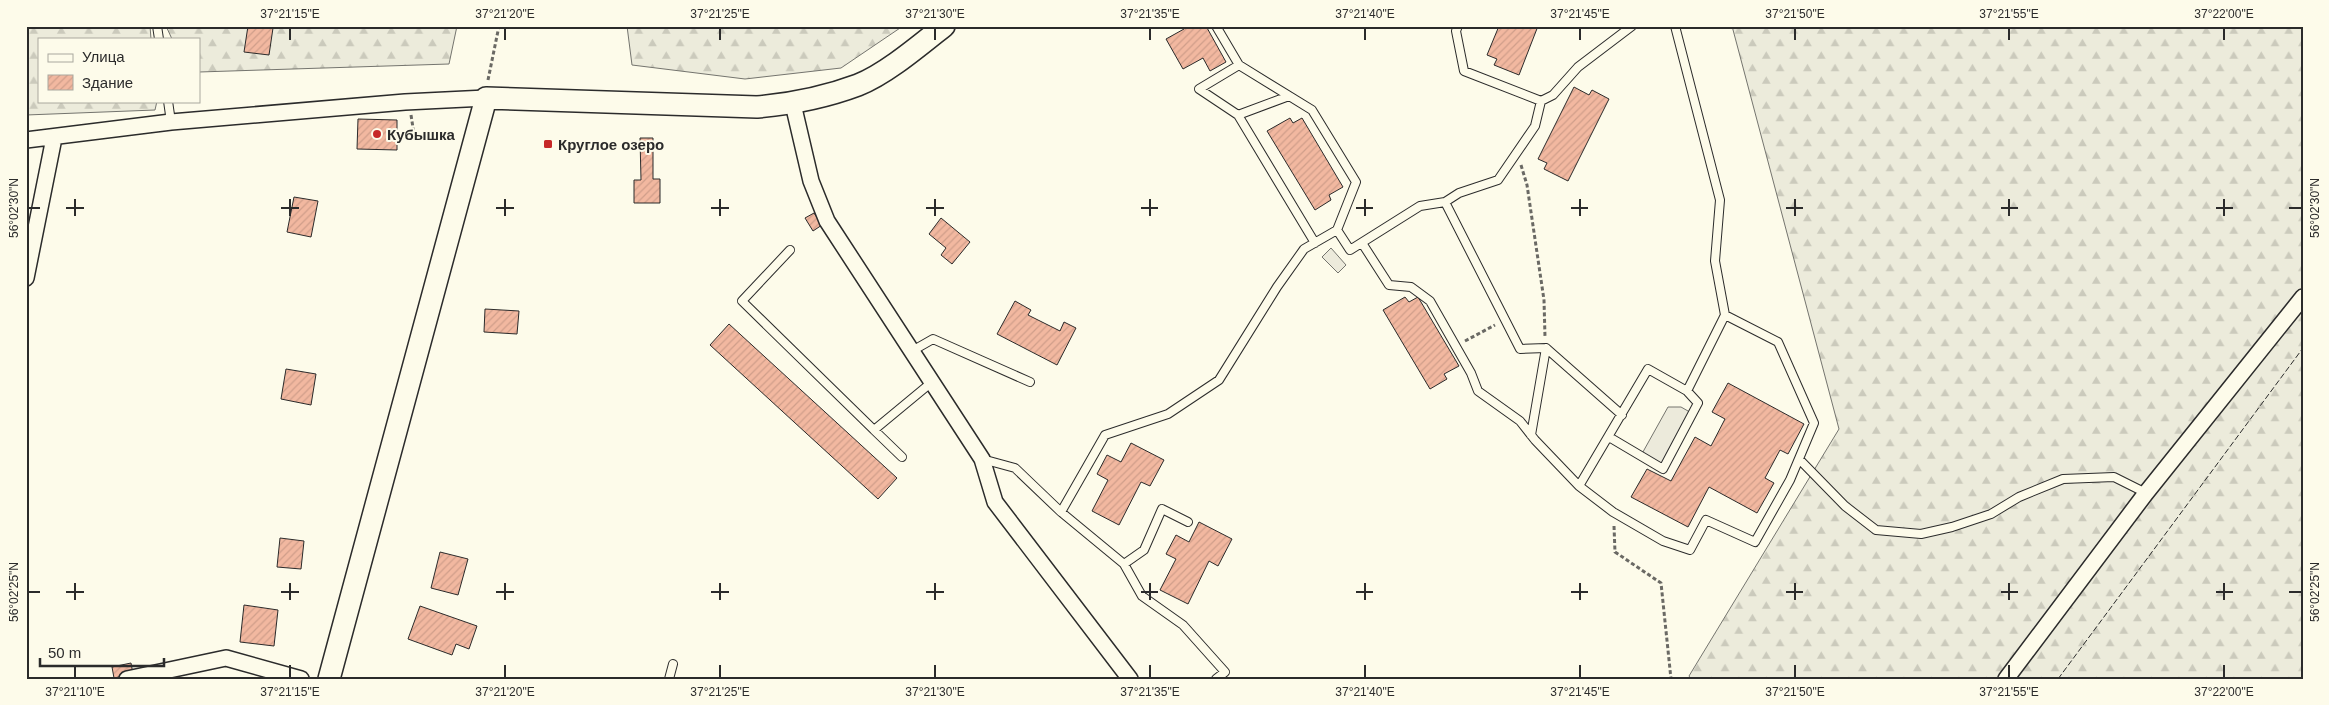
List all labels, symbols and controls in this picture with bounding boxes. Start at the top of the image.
text: 37°21'15"E [260,7,320,21]
text: 37°21'20"E [475,7,535,21]
text: 37°21'25"E [690,7,750,21]
text: 37°21'30"E [905,7,965,21]
text: 37°21'35"E [1120,7,1180,21]
text: 37°21'40"E [1335,7,1395,21]
text: 37°21'45"E [1550,7,1610,21]
text: 37°21'50"E [1765,7,1825,21]
text: 37°21'55"E [1979,7,2039,21]
text: 37°22'00"E [2194,7,2254,21]
legend [38,38,200,102]
text: Улица [82,48,125,65]
text: Здание [82,74,133,91]
place label: Кубышка [387,126,456,143]
marker: Кубышка [371,128,383,140]
place label: Круглое озеро [558,136,664,153]
marker: Круглое озеро [542,138,554,150]
text: 56°02'30"N [7,178,21,238]
text: 56°02'30"N [2308,178,2322,238]
text: 56°02'25"N [7,562,21,622]
text: 56°02'25"N [2308,562,2322,622]
scale bar [40,635,164,667]
text: 50 m [48,644,81,661]
text: 37°21'10"E [45,685,105,699]
text: 37°21'15"E [260,685,320,699]
text: 37°21'20"E [475,685,535,699]
text: 37°21'25"E [690,685,750,699]
text: 37°21'30"E [905,685,965,699]
text: 37°21'35"E [1120,685,1180,699]
text: 37°21'40"E [1335,685,1395,699]
text: 37°21'45"E [1550,685,1610,699]
text: 37°21'50"E [1765,685,1825,699]
text: 37°21'55"E [1979,685,2039,699]
text: 37°22'00"E [2194,685,2254,699]

